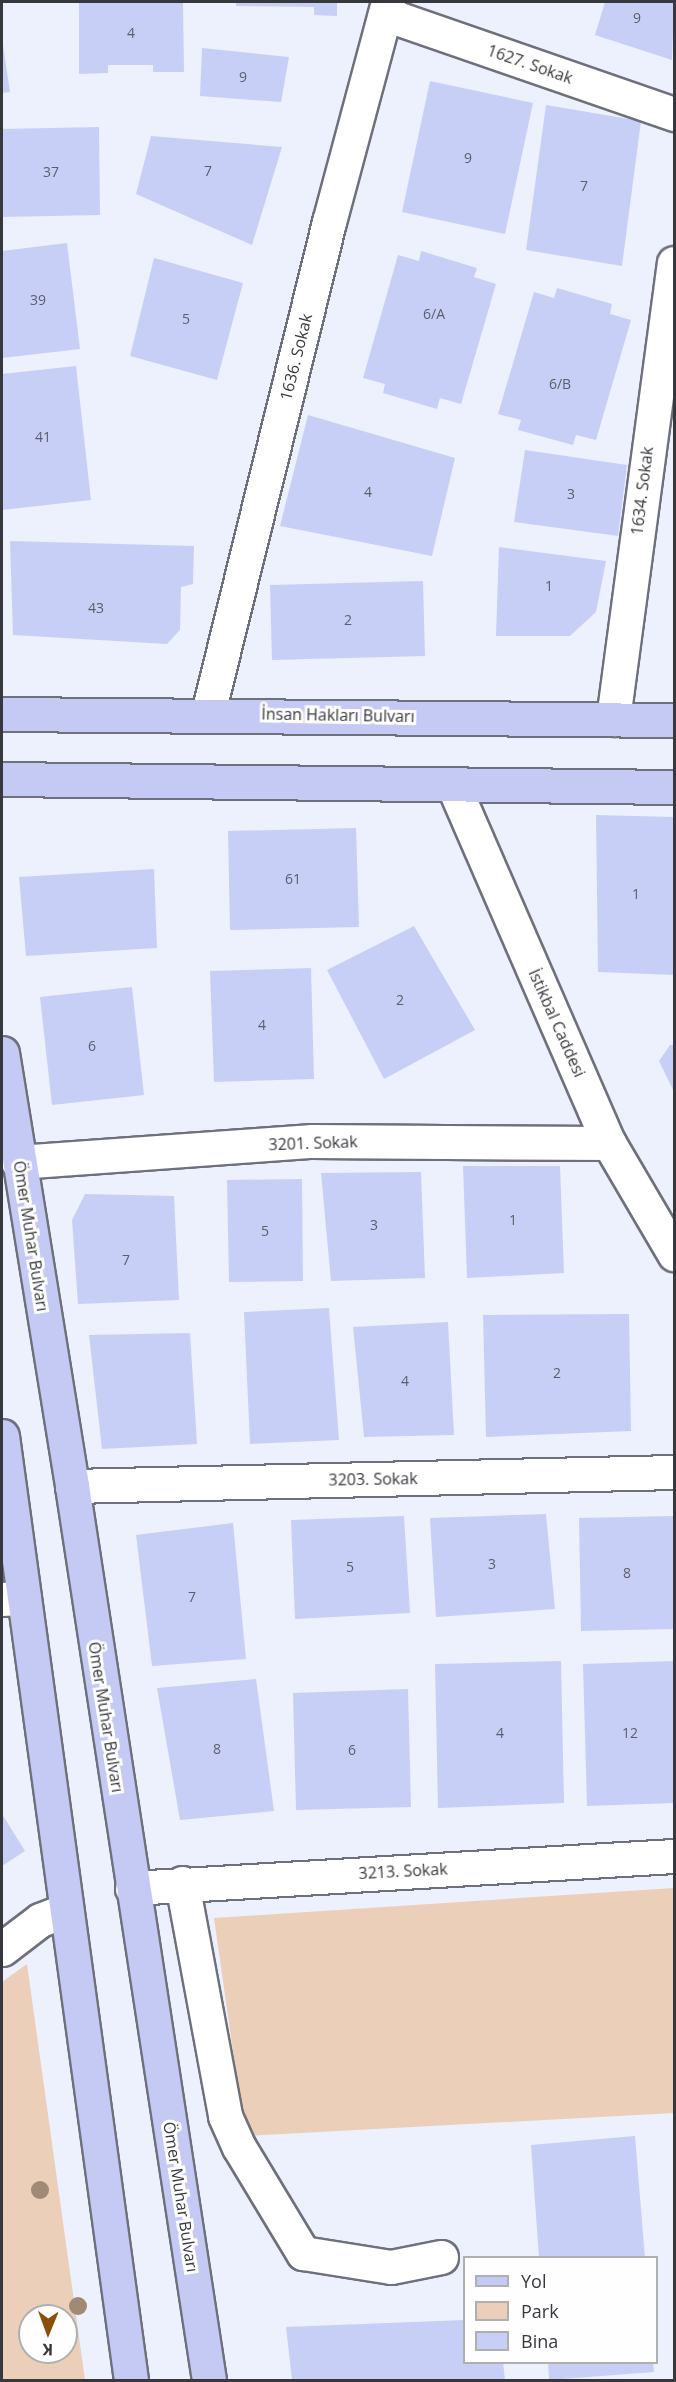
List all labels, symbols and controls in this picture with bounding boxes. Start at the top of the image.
house number: 9 [633,10,641,26]
house number: 4 [127,25,135,41]
street label: 1627. Sokak [485,40,575,88]
house number: 9 [239,69,247,85]
house number: 9 [464,150,472,166]
house number: 7 [204,163,212,179]
house number: 37 [43,164,59,180]
house number: 7 [580,178,588,194]
house number: 39 [30,292,46,308]
house number: 6/A [423,306,445,322]
house number: 5 [182,311,190,327]
street label: 1636. Sokak [276,311,316,403]
house number: 6/B [549,376,571,392]
house number: 41 [35,429,51,445]
street label: 1634. Sokak [627,446,657,536]
house number: 4 [364,484,372,500]
house number: 3 [567,486,575,502]
house number: 1 [545,578,553,594]
house number: 43 [88,600,104,616]
house number: 2 [344,612,352,628]
street label: İnsan Hakları Bulvarı [261,704,415,726]
house number: 61 [285,871,301,887]
house number: 1 [632,886,640,902]
street label: İstikbal Caddesi [525,966,589,1080]
house number: 2 [396,992,404,1008]
house number: 4 [258,1017,266,1033]
house number: 6 [88,1038,96,1054]
street label: 3201. Sokak [268,1132,358,1154]
street label: Ömer Muhar Bulvarı [10,1159,52,1313]
house number: 1 [509,1212,517,1228]
house number: 3 [370,1217,378,1233]
house number: 5 [261,1223,269,1239]
house number: 7 [122,1252,130,1268]
house number: 2 [553,1365,561,1381]
house number: 4 [401,1373,409,1389]
street label: 3203. Sokak [328,1469,418,1489]
house number: 3 [488,1556,496,1572]
house number: 5 [346,1559,354,1575]
house number: 8 [623,1565,631,1581]
house number: 7 [188,1589,196,1605]
street label: Ömer Muhar Bulvarı [85,1640,127,1794]
house number: 4 [496,1725,504,1741]
house number: 12 [622,1725,638,1741]
house number: 8 [213,1741,221,1757]
house number: 6 [348,1742,356,1758]
street label: 3213. Sokak [358,1859,448,1883]
street label: Ömer Muhar Bulvarı [160,2120,202,2274]
legend [463,2256,658,2364]
text: Yol [521,2269,546,2293]
text: Park [521,2299,559,2323]
north arrow [18,2304,78,2364]
text: Bina [521,2329,558,2353]
text: K [42,2339,53,2361]

